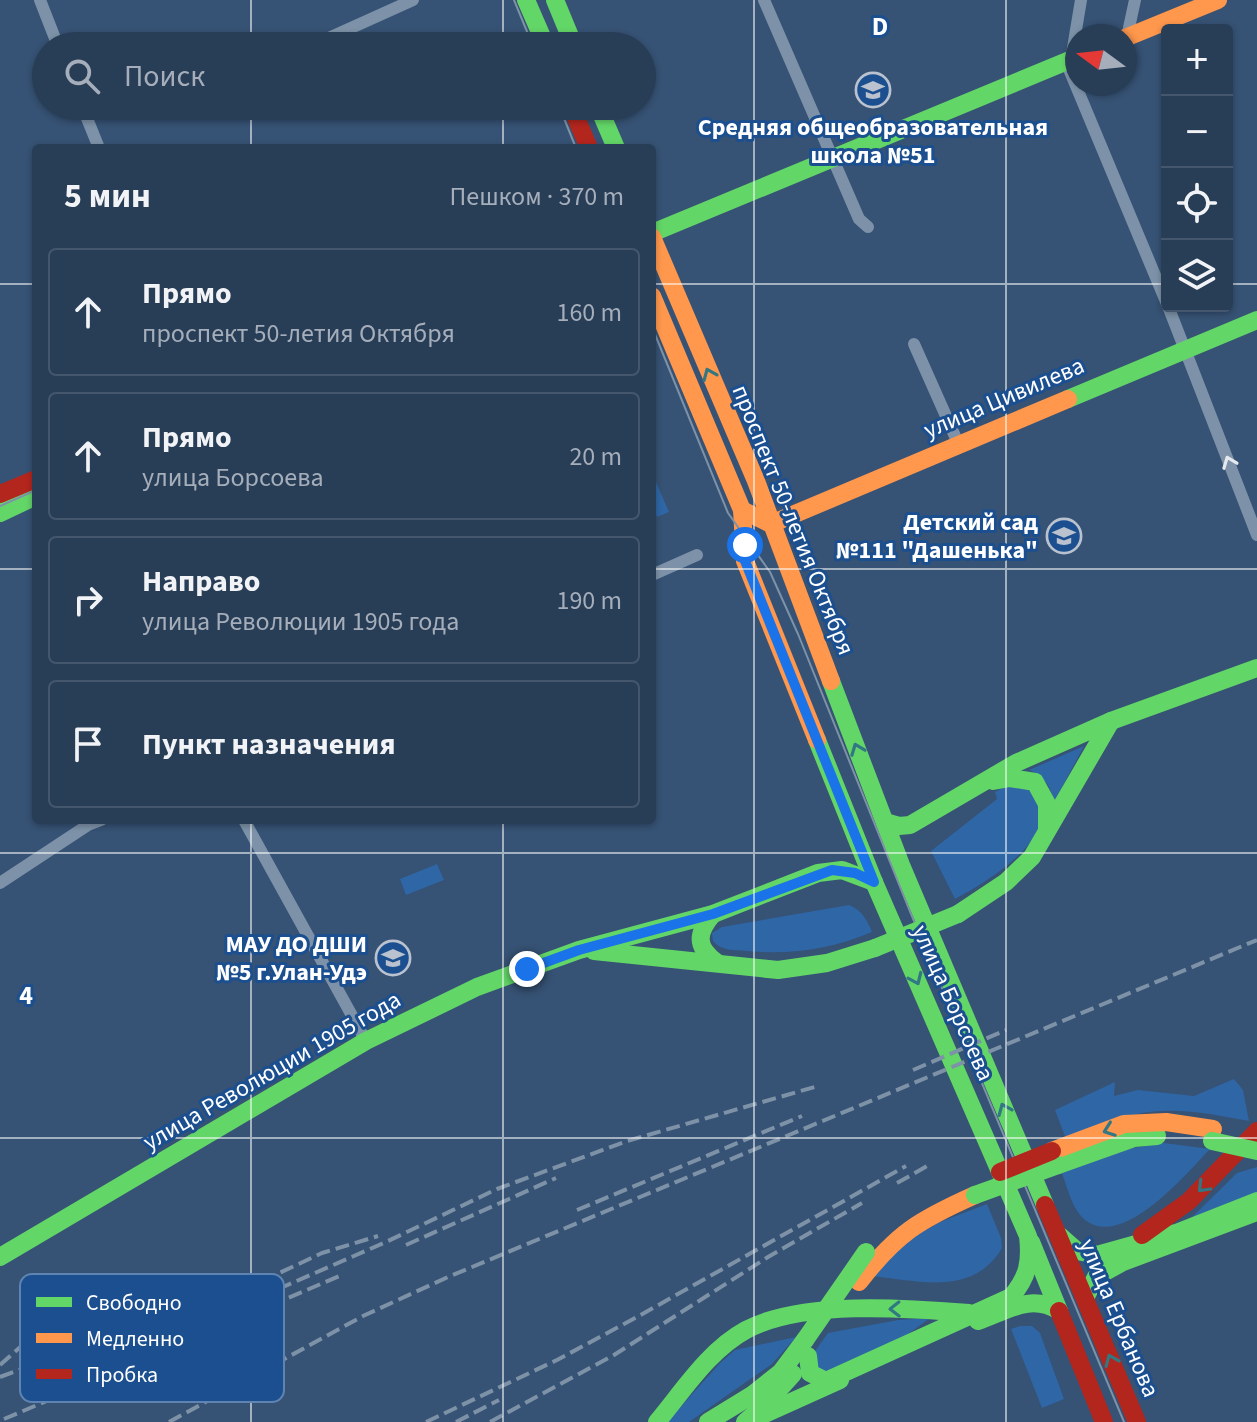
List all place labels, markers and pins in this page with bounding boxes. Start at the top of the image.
school or university icon: Средняя общеобразовательная школа №51 [854,71,892,109]
place label: Средняя общеобразовательная школа №51 [698,110,1048,173]
place label: Детский сад №111 "Дашенька" [835,505,1038,568]
school or university icon: Детский сад №111 "Дашенька" [1045,517,1083,555]
place label: МАУ ДО ДШИ №5 г.Улан-Удэ [216,927,367,990]
school or university icon: МАУ ДО ДШИ №5 г.Улан-Удэ [374,939,412,977]

